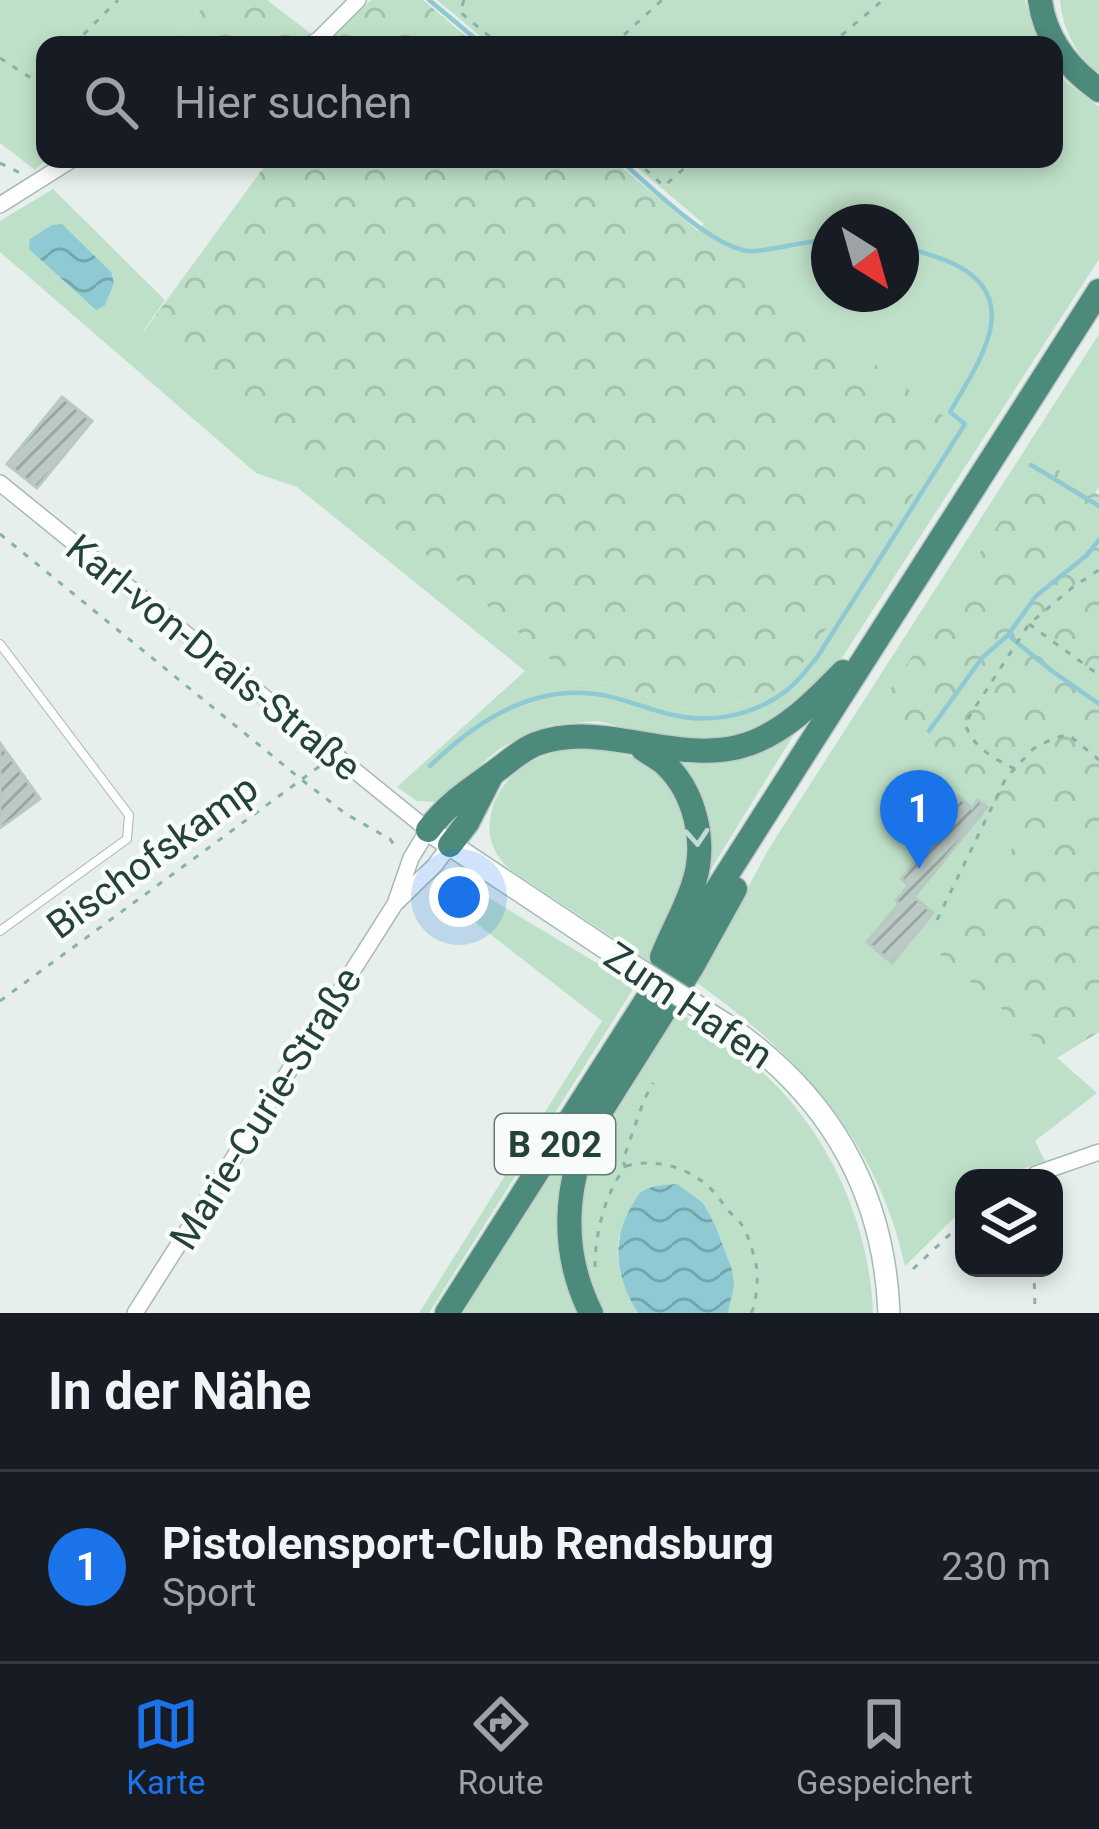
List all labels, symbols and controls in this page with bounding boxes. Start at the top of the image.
search box [36,36,1063,168]
icon: search [78,69,144,135]
text: Hier suchen [174,76,412,129]
north arrow [811,204,919,312]
street label: Karl-von-Drais-Straße [57,525,370,791]
street label: Bischofskamp [38,765,267,949]
pin: 1 [880,770,958,869]
one-way arrow [683,828,709,847]
your location [429,867,489,927]
street label: Zum Hafen [596,933,781,1079]
street label: Marie-Curie-Straße [161,959,371,1258]
road number: B 202 [495,1114,615,1174]
map controls [955,1169,1063,1277]
button: layers [955,1169,1063,1277]
text: In der Nähe [48,1362,311,1421]
text: Pistolensport-Club Rendsburg [162,1517,774,1570]
text: 1 [76,1544,98,1590]
text: 230 m [941,1544,1051,1590]
text: Sport [162,1570,256,1616]
tab: Karte [126,1691,205,1802]
tab: Route [458,1691,543,1802]
tab: Gespeichert [796,1691,973,1802]

